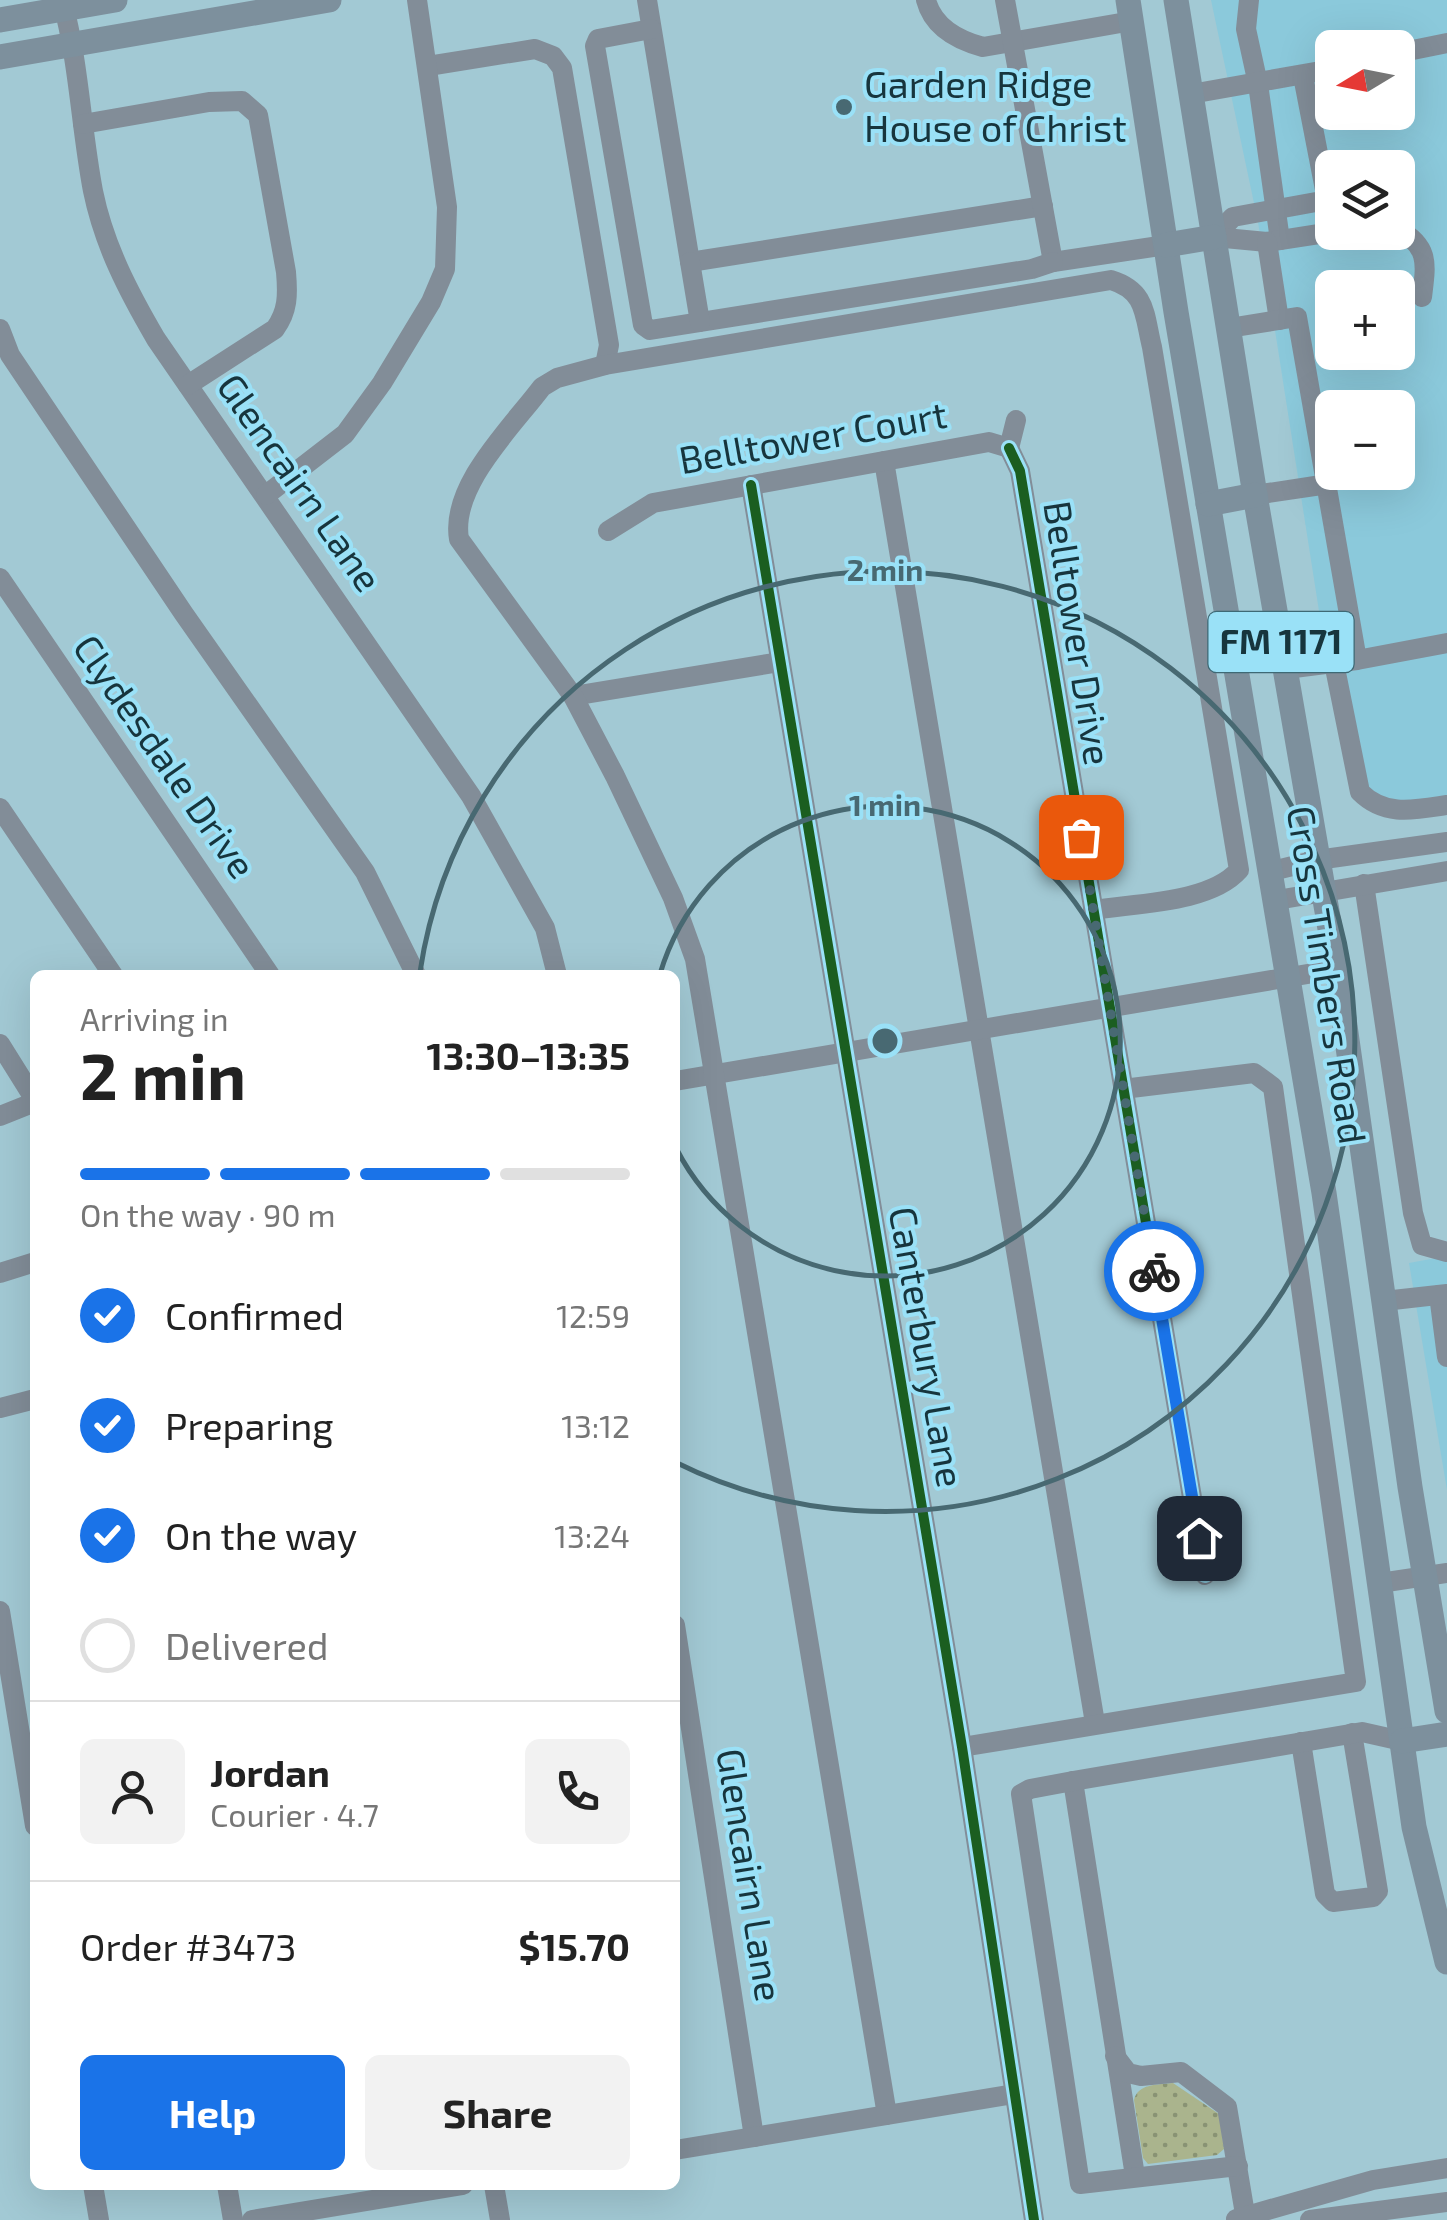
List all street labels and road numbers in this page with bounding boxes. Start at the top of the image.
street label: Glencairn Lane [209,364,393,600]
street label: Belltower Court [675,390,950,482]
street label: Belltower Drive [1035,497,1123,768]
road number: FM 1171 [1208,612,1354,672]
street label: Clydesdale Drive [65,625,267,886]
street label: Cross Timbers Road [1279,802,1377,1147]
street label: Canterbury Lane [881,1203,975,1490]
street label: Glencairn Lane [708,1745,794,2004]

